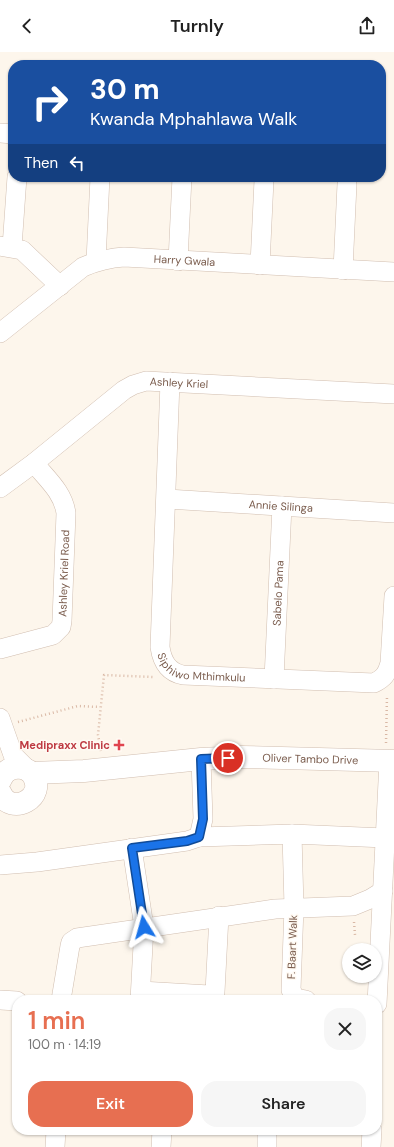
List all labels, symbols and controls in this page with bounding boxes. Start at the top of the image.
text: Turnly [170,14,224,38]
icon: back [16,15,38,37]
icon: share [356,15,378,37]
text: 30 m [90,71,160,108]
icon: right [24,76,76,128]
text: Kwanda Mphahlawa Walk [90,107,297,131]
icon: left [66,152,88,174]
text: Then [24,153,58,173]
street label: Harry Gwala [153,252,216,269]
street label: Ashley Kriel [149,374,209,391]
street label: Annie Silinga [248,497,313,515]
street label: Ashley Kriel Road [55,529,72,617]
street label: Sabelo Pama [269,560,286,626]
street label: Siphiwo Mthimkulu [154,651,246,685]
place label: Medipraxx Clinic [20,738,110,752]
marker: Medipraxx Clinic [113,739,125,751]
pin [211,741,245,775]
icon: arrive [217,747,239,769]
street label: Oliver Tambo Drive [262,751,358,767]
position arrow [123,906,165,948]
street label: F. Baart Walk [284,914,300,979]
map controls [342,943,382,983]
button: layers [342,943,382,983]
text: 1 min [28,1005,85,1036]
button: close [324,1008,366,1050]
text: 100 m · 14:19 [28,1036,101,1053]
button: Exit [28,1081,193,1127]
button: Share [201,1081,366,1127]

